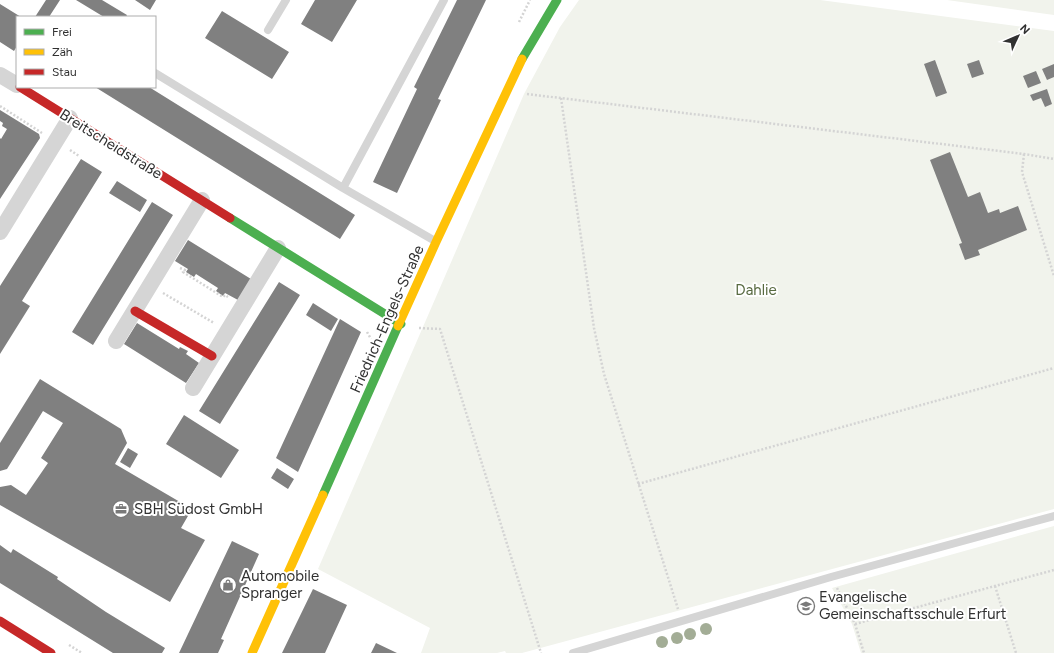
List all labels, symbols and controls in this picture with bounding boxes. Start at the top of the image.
legend [16,16,156,88]
north arrow [998,16,1038,56]
text: N [1017,22,1032,37]
text: Frei [52,25,72,39]
text: Zäh [52,45,73,59]
text: Stau [52,65,77,79]
street label: Breitscheidstraße [56,105,166,183]
street label: Friedrich-Engels-Straße [346,242,428,396]
park label: Dahlie [735,281,777,299]
office icon: SBH Südost GmbH [111,499,131,519]
place label: SBH Südost GmbH [134,500,263,518]
place label: Automobile Spranger [241,567,319,602]
shop icon: Automobile Spranger [218,575,238,595]
place label: Evangelische Gemeinschaftsschule Erfurt [819,588,1007,623]
school or university icon: Evangelische Gemeinschaftsschule Erfurt [796,596,816,616]

